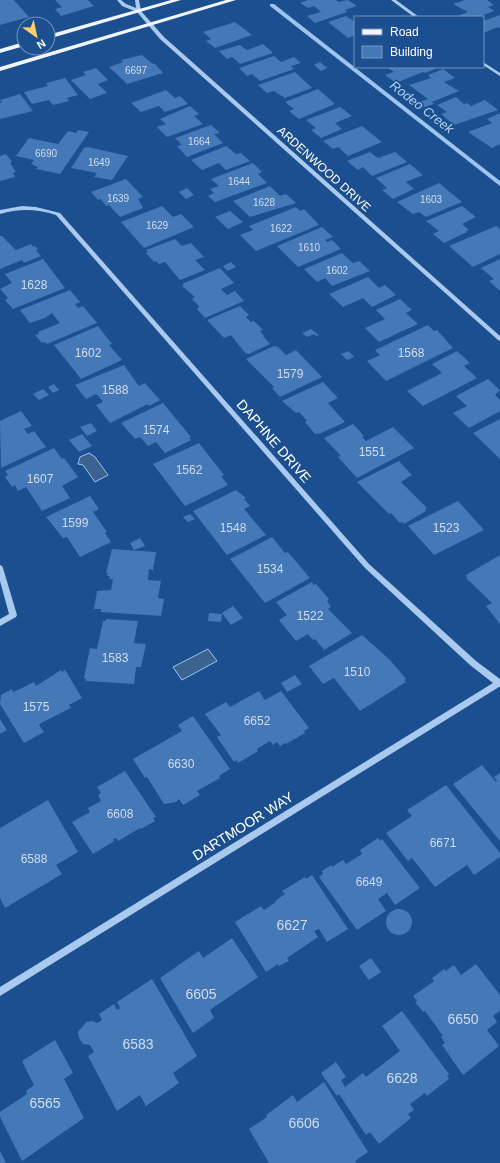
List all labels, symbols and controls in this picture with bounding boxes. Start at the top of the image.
north arrow [16,16,56,56]
legend [354,16,484,68]
text: Road [390,25,419,39]
text: N [35,37,48,52]
text: Building [390,45,433,59]
house number: 6697 [125,65,148,76]
water label: Rodeo Creek [387,78,458,137]
street label: ARDENWOOD DRIVE [274,123,374,215]
house number: 1664 [188,136,211,147]
house number: 6690 [35,148,58,159]
house number: 1649 [88,157,111,168]
house number: 1644 [228,176,251,187]
house number: 1639 [107,193,130,204]
house number: 1603 [420,194,443,205]
house number: 1628 [253,197,276,208]
house number: 1629 [146,220,169,231]
house number: 1622 [270,223,293,234]
house number: 1610 [298,242,321,253]
house number: 1602 [326,265,349,276]
house number: 1628 [21,278,48,292]
house number: 1602 [75,346,102,360]
house number: 1568 [398,346,425,360]
house number: 1579 [277,367,304,381]
house number: 1588 [102,383,129,397]
street label: DAPHNE DRIVE [234,396,314,486]
house number: 1574 [143,423,170,437]
house number: 1551 [359,445,386,459]
house number: 1562 [176,463,203,477]
house number: 1607 [27,472,54,486]
house number: 1599 [62,516,89,530]
house number: 1548 [220,521,247,535]
house number: 1523 [433,521,460,535]
house number: 1534 [257,562,284,576]
house number: 1522 [297,609,324,623]
house number: 1583 [102,651,129,665]
house number: 1510 [344,665,371,679]
house number: 1575 [23,700,50,714]
house number: 6652 [244,714,271,728]
house number: 6630 [168,757,195,771]
street label: DARTMOOR WAY [190,788,297,863]
house number: 6608 [107,807,134,821]
house number: 6671 [430,836,457,850]
house number: 6588 [21,852,48,866]
house number: 6649 [356,875,383,889]
house number: 6627 [276,917,308,933]
house number: 6605 [185,986,217,1002]
house number: 6650 [447,1011,479,1027]
house number: 6583 [122,1036,154,1052]
house number: 6628 [386,1070,418,1086]
house number: 6565 [29,1095,61,1111]
house number: 6606 [288,1115,320,1131]

